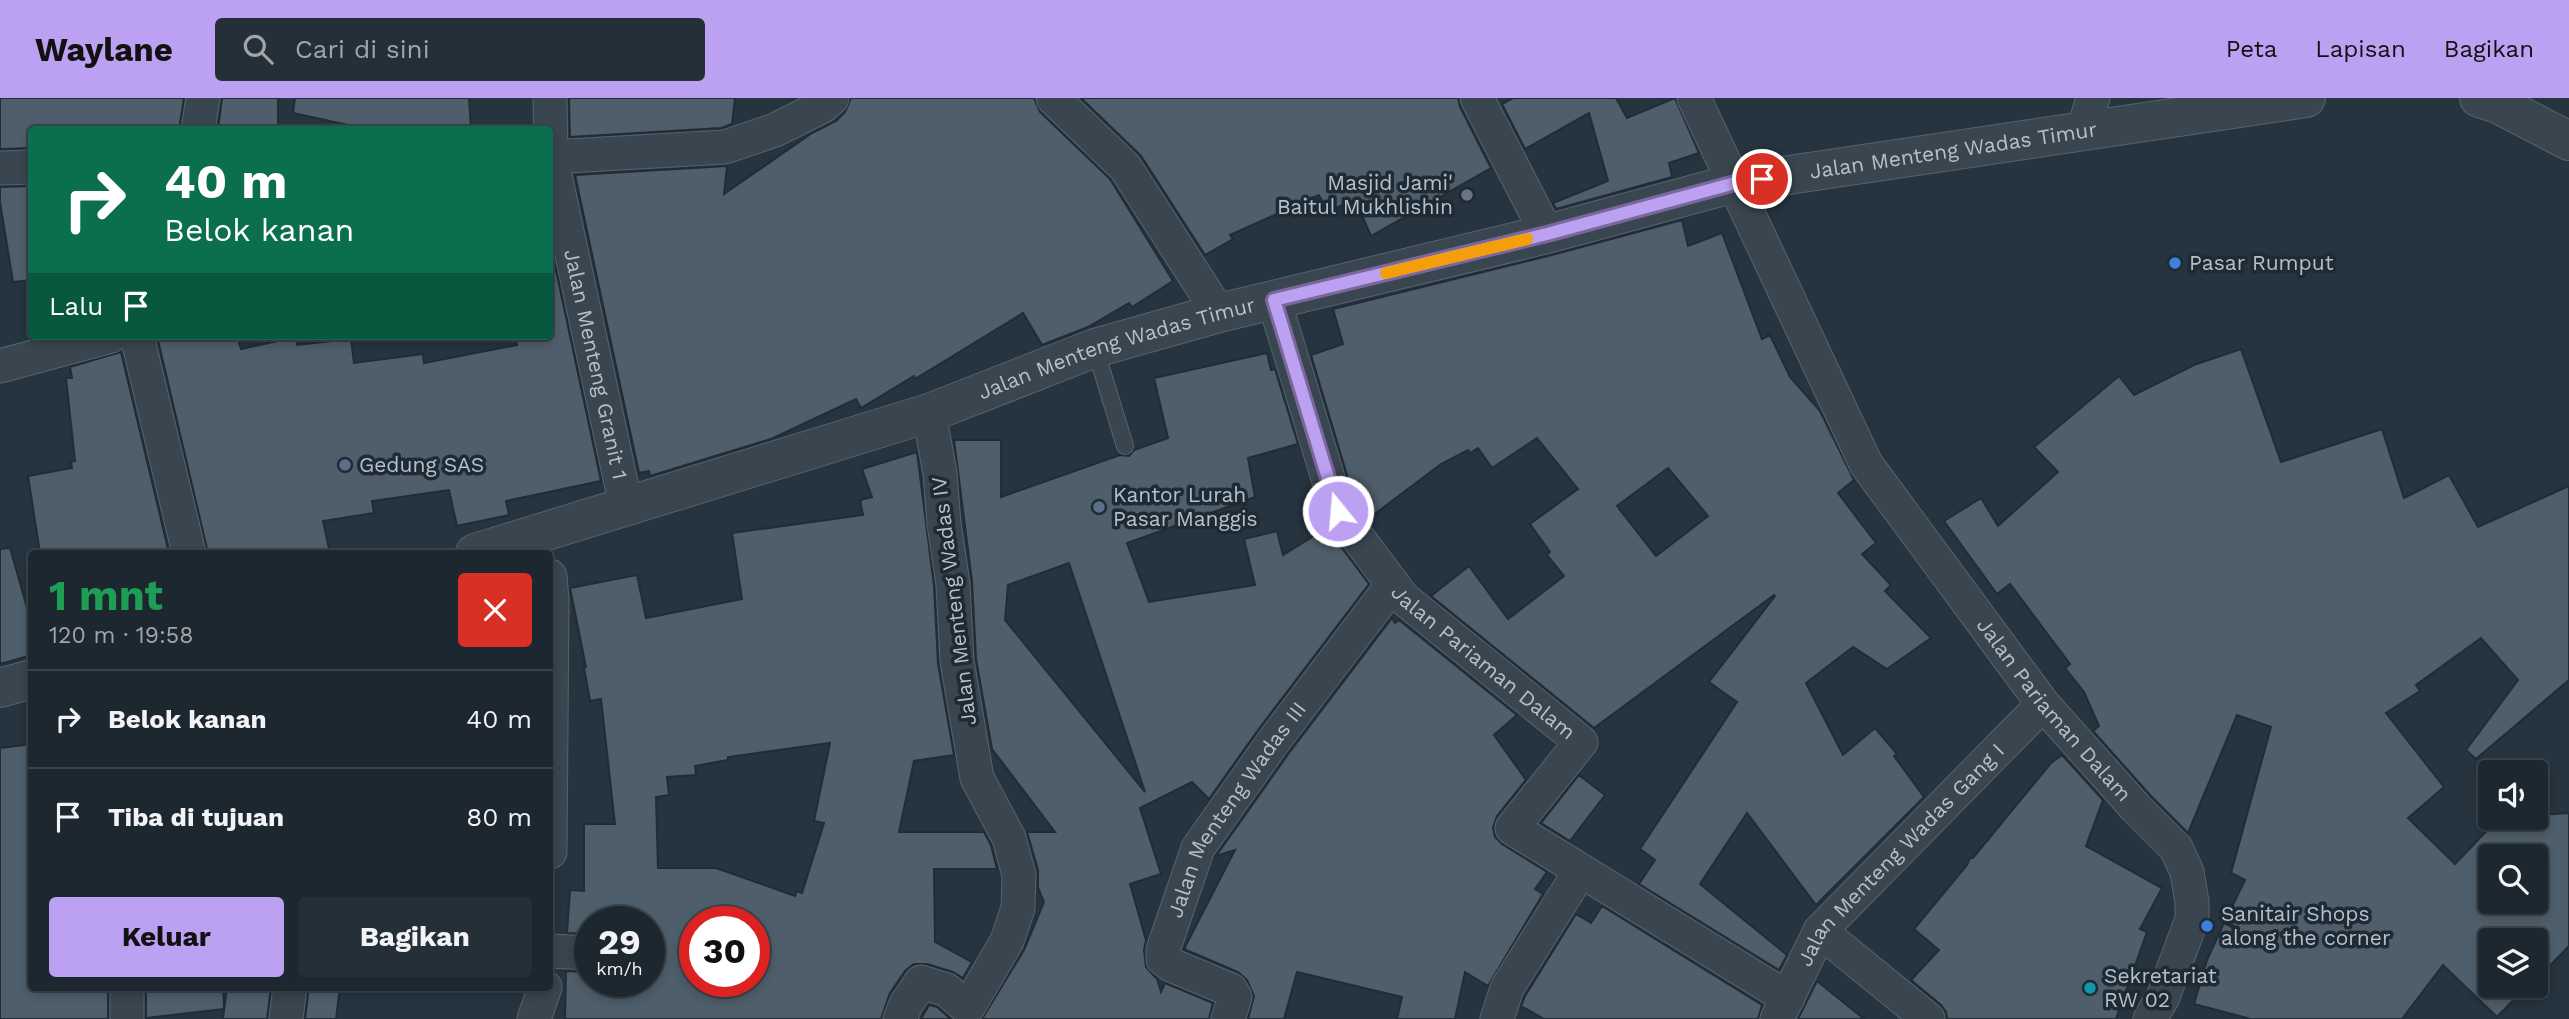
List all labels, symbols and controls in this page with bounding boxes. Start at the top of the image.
search box [215,18,705,81]
text: Waylane [35,30,173,69]
icon: search [239,30,277,68]
text: Cari di sini [295,34,430,64]
text: Peta [2226,35,2277,63]
text: Lapisan [2315,35,2406,63]
text: Bagikan [2444,35,2534,63]
street label: Jalan Menteng Wadas Timur [1808,116,2099,184]
pin [1732,149,1792,209]
text: 40 m [164,152,287,210]
icon: right [49,154,140,245]
icon: arrive [1743,160,1781,198]
place label: Masjid Jami' Baitul Mukhlishin [1277,170,1453,219]
marker: Masjid Jami' Baitul Mukhlishin [1459,187,1475,203]
text: Belok kanan [164,211,354,249]
street label: Jalan Menteng Granit 1 [559,247,633,482]
place label: Pasar Rumput [2189,250,2334,275]
marker: Pasar Rumput [2167,255,2183,271]
icon: arrive [117,287,155,325]
text: Lalu [49,291,103,321]
street label: Jalan Menteng Wadas Timur [974,292,1258,405]
place label: Gedung SAS [359,452,484,477]
marker: Gedung SAS [337,457,353,473]
position arrow [1301,474,1375,548]
street label: Jalan Menteng Wadas IV [926,475,981,727]
place label: Kantor Lurah Pasar Manggis [1113,482,1258,531]
marker: Kantor Lurah Pasar Manggis [1091,499,1107,515]
text: 1 mnt [49,571,163,620]
button: close [458,573,532,647]
street label: Jalan Pariaman Dalam [1386,580,1581,744]
street label: Jalan Pariaman Dalam [1972,613,2137,806]
text: 120 m · 19:58 [49,622,193,649]
street label: Jalan Menteng Wadas III [1162,697,1311,921]
icon: right [49,700,87,738]
text: Belok kanan [108,704,267,734]
text: 40 m [466,704,532,734]
street label: Jalan Menteng Wadas Gang I [1792,738,2009,970]
map controls [2478,760,2548,998]
button: sound [2478,760,2548,830]
icon: arrive [49,798,87,836]
text: Tiba di tujuan [108,802,284,832]
text: 80 m [466,802,532,832]
button: search [2478,844,2548,914]
button: Keluar [49,897,284,977]
button: Bagikan [298,897,532,977]
place label: Sanitair Shops along the corner [2221,901,2391,950]
speed limit sign: 30 [679,906,770,997]
marker: Sanitair Shops along the corner [2199,918,2215,934]
text: 29 [598,921,641,963]
button: layers [2478,928,2548,998]
text: km/h [596,958,643,979]
place label: Sekretariat RW 02 [2104,963,2217,1012]
marker: Sekretariat RW 02 [2082,980,2098,996]

